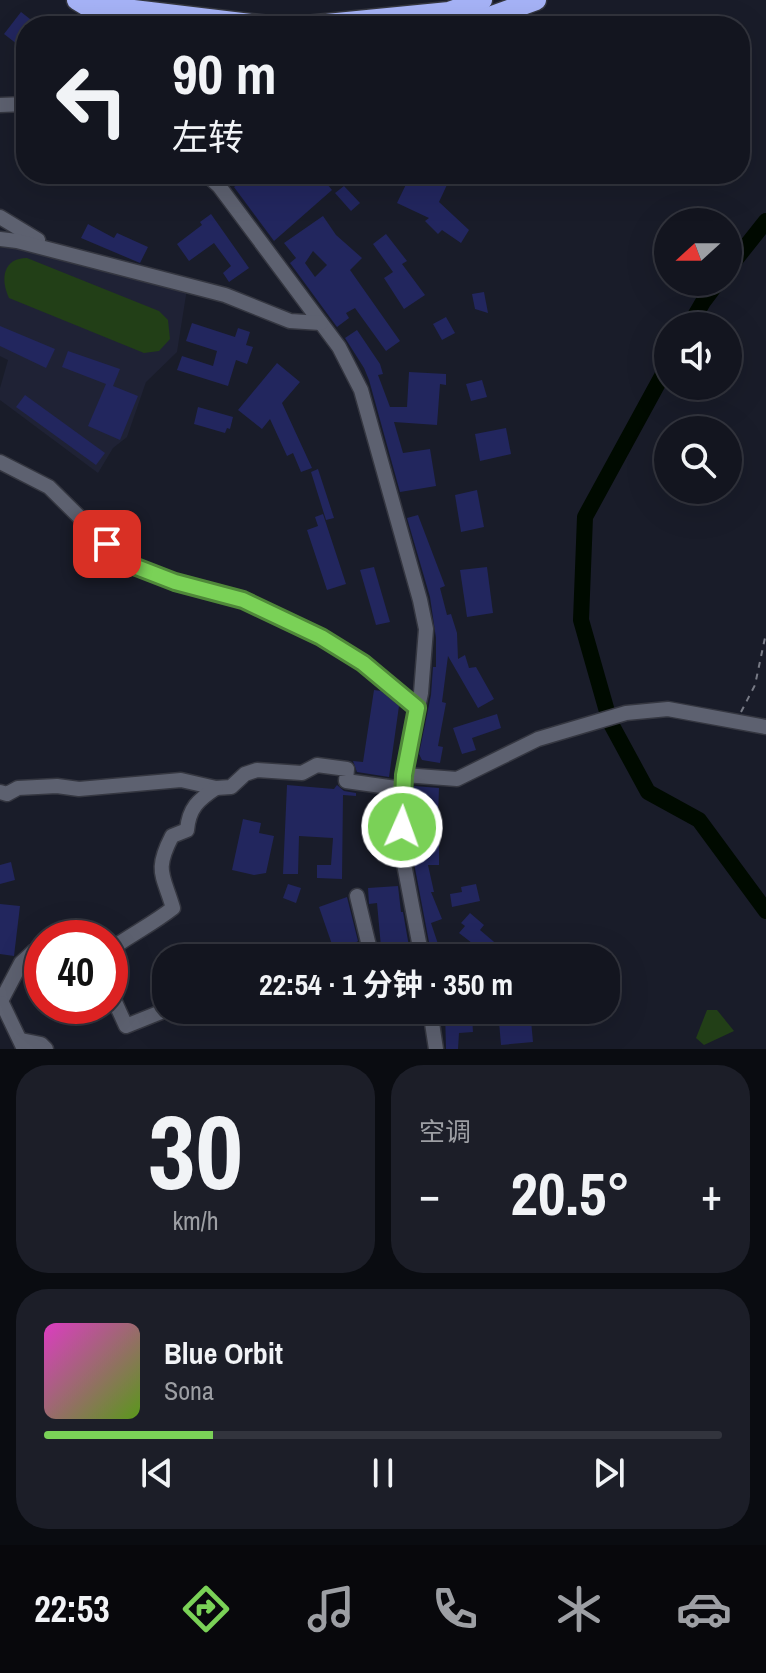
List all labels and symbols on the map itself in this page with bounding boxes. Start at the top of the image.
north arrow [654,208,742,296]
pin [73,510,141,578]
position arrow [360,785,444,869]
speed limit sign: 40 [24,920,128,1024]

